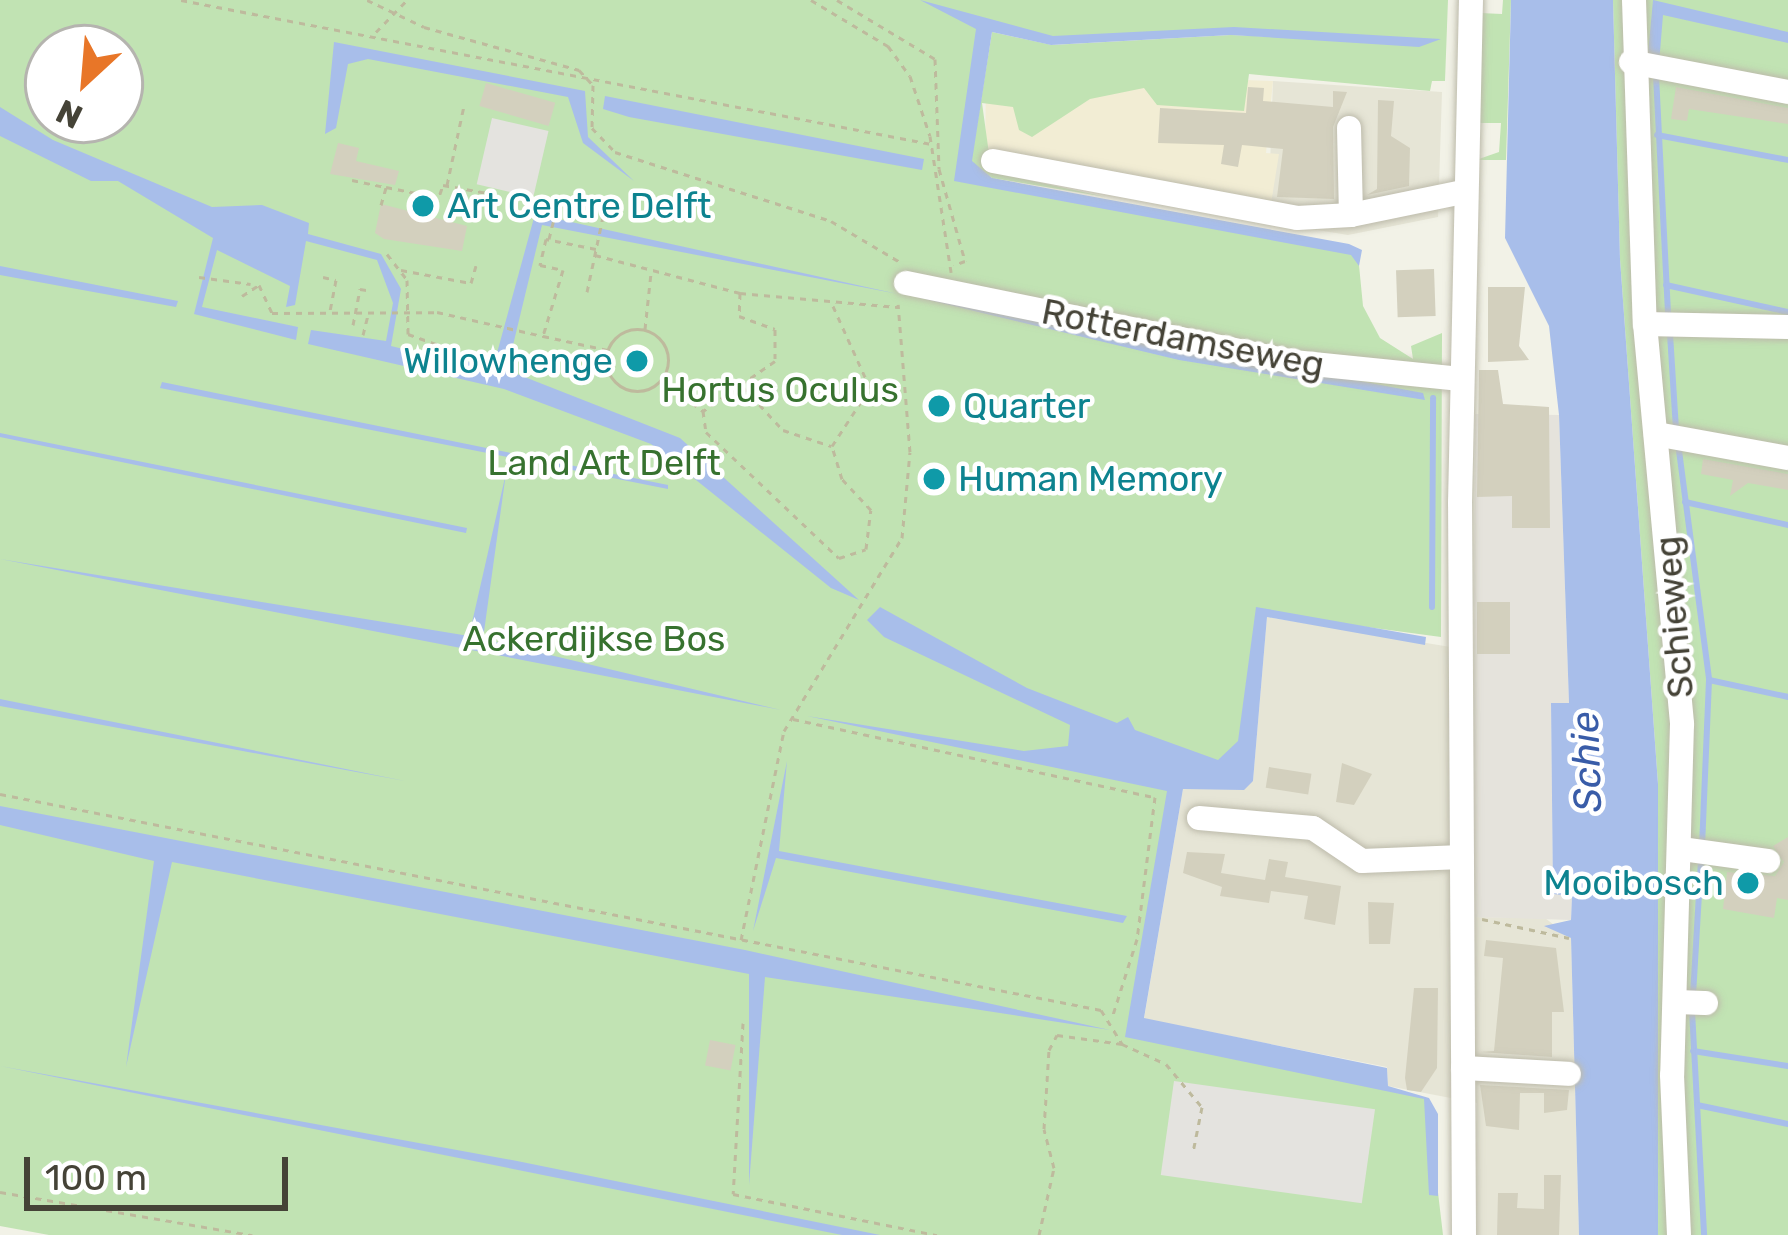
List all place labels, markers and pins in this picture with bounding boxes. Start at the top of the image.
place label: Art Centre Delft [447,184,711,228]
marker: Art Centre Delft [410,193,436,219]
place label: Willowhenge [403,339,613,383]
marker: Willowhenge [624,348,650,374]
place label: Quarter [963,384,1091,428]
marker: Quarter [926,393,952,419]
place label: Human Memory [958,457,1223,501]
marker: Human Memory [921,466,947,492]
place label: Mooibosch [1543,861,1724,905]
marker: Mooibosch [1735,870,1761,896]

